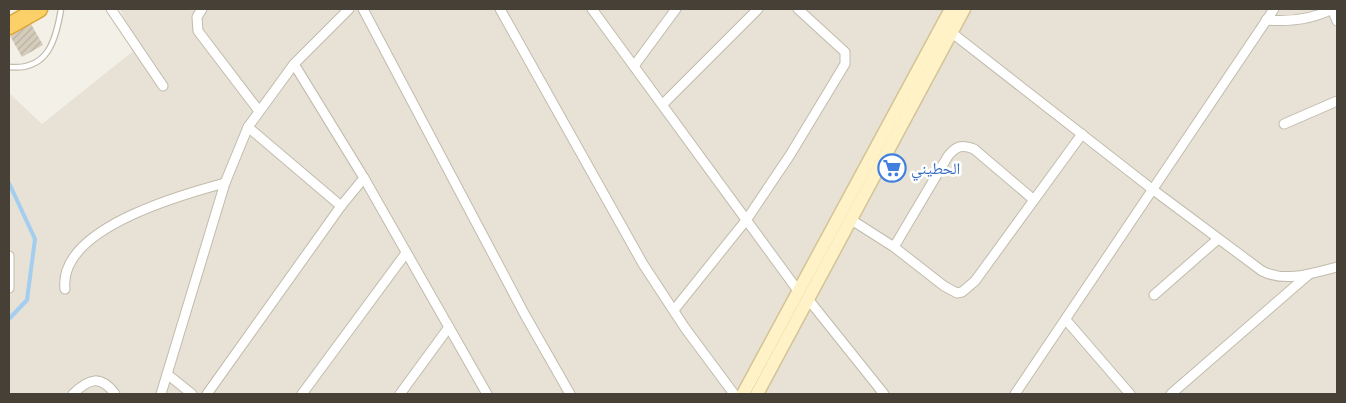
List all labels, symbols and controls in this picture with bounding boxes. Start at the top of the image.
supermarket icon: الحطيني [877,153,907,183]
place label: الحطيني [911,160,960,181]

